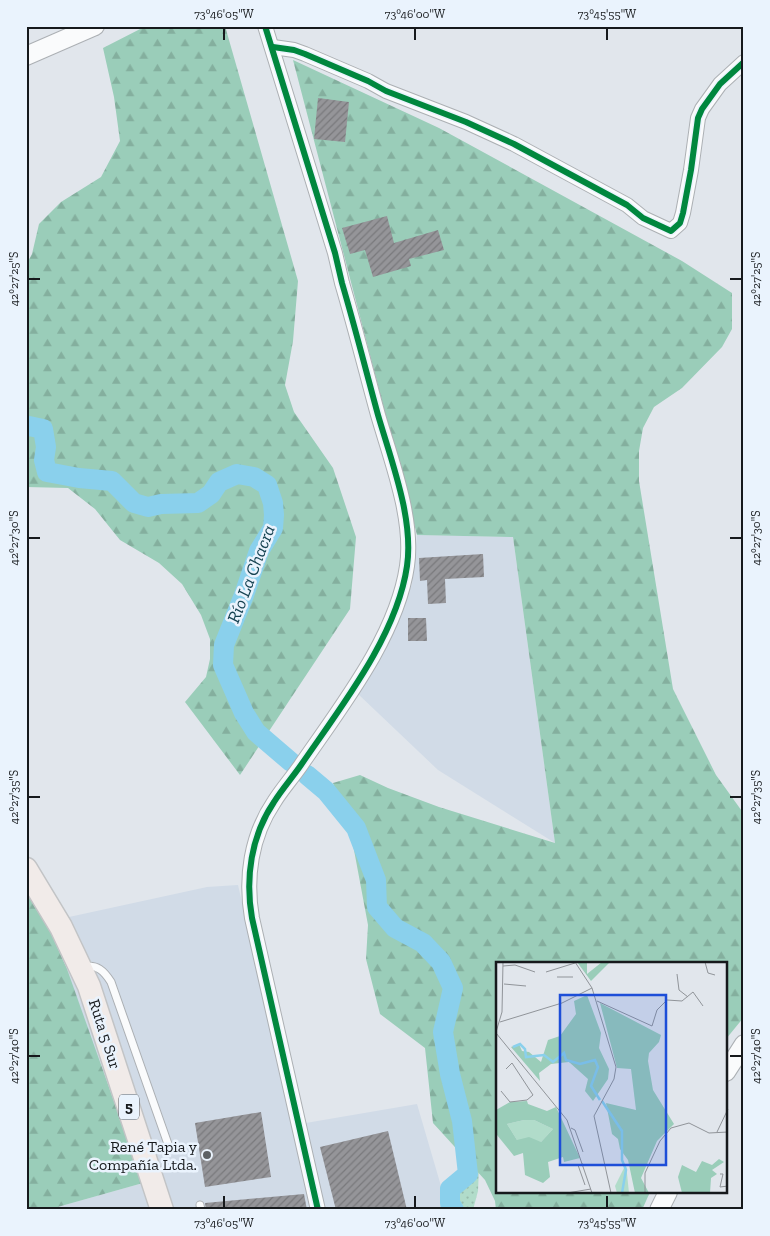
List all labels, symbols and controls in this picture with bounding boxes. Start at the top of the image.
text: 73°46'05"W [194,7,255,21]
text: 73°46'00"W [385,7,446,21]
text: 73°45'55"W [578,7,637,21]
text: 42°27'25"S [7,252,21,306]
text: 42°27'25"S [749,252,763,306]
text: 42°27'30"S [7,510,21,566]
text: 42°27'30"S [749,510,763,566]
water label: Río La Chacra [222,522,280,626]
text: 42°27'35"S [7,770,21,824]
text: 42°27'35"S [749,770,763,824]
inset map [496,962,728,1194]
street label: Ruta 5 Sur [85,997,125,1072]
text: 42°27'40"S [7,1028,21,1084]
text: 42°27'40"S [749,1028,763,1084]
road number: 5 [119,1094,139,1120]
place label: René Tapia y Compañía Ltda. [89,1137,198,1174]
marker: René Tapia y Compañía Ltda. [201,1149,213,1161]
text: 73°46'05"W [194,1216,255,1230]
text: 73°46'00"W [385,1216,446,1230]
text: 73°45'55"W [578,1216,637,1230]

